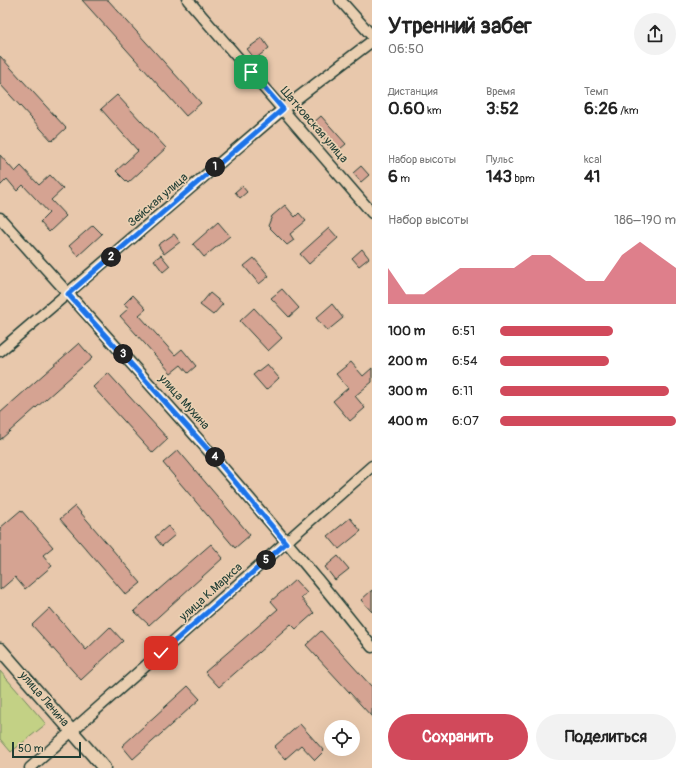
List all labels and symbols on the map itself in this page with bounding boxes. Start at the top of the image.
pin [234,55,268,89]
street label: Шатковская улица [277,84,351,166]
pin: 1 [205,157,225,177]
street label: Зейская улица [125,170,191,230]
pin: 2 [101,247,121,267]
pin: 3 [113,344,133,364]
street label: улица Мухина [155,371,213,433]
pin: 4 [205,447,225,467]
pin: 5 [256,550,276,570]
street label: улица К.Маркса [176,559,246,625]
pin [144,636,178,670]
street label: улица Ленина [15,667,72,730]
scale bar [12,740,81,759]

